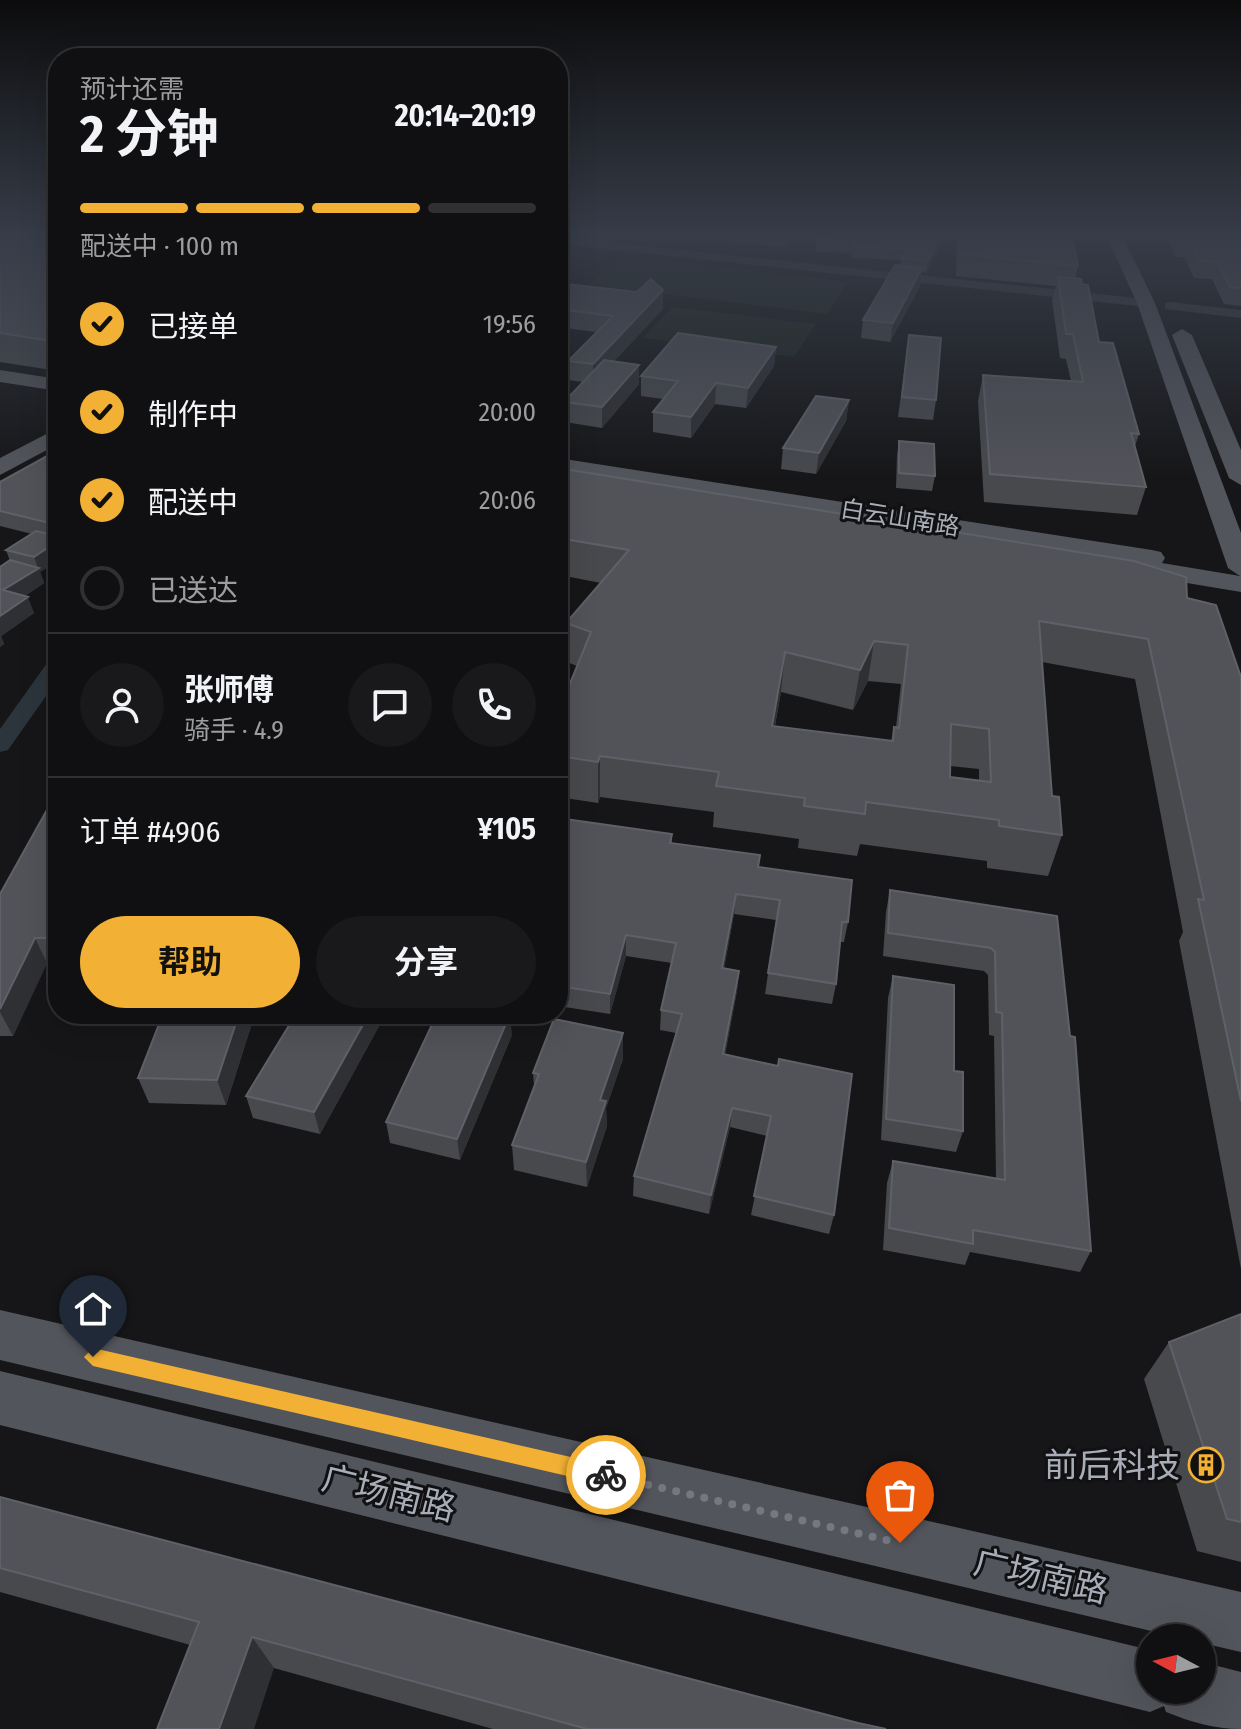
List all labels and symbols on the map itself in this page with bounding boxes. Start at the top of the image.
street label: 白云山南路 [839,495,961,541]
pin [59,1275,127,1357]
courier [566,1435,646,1515]
place label: 前后科技 [1044,1445,1180,1486]
building icon: 前后科技 [1187,1446,1225,1484]
street label: 广场南路 [318,1457,460,1530]
pin [866,1461,934,1543]
street label: 广场南路 [970,1541,1112,1612]
north arrow [1136,1624,1216,1704]

